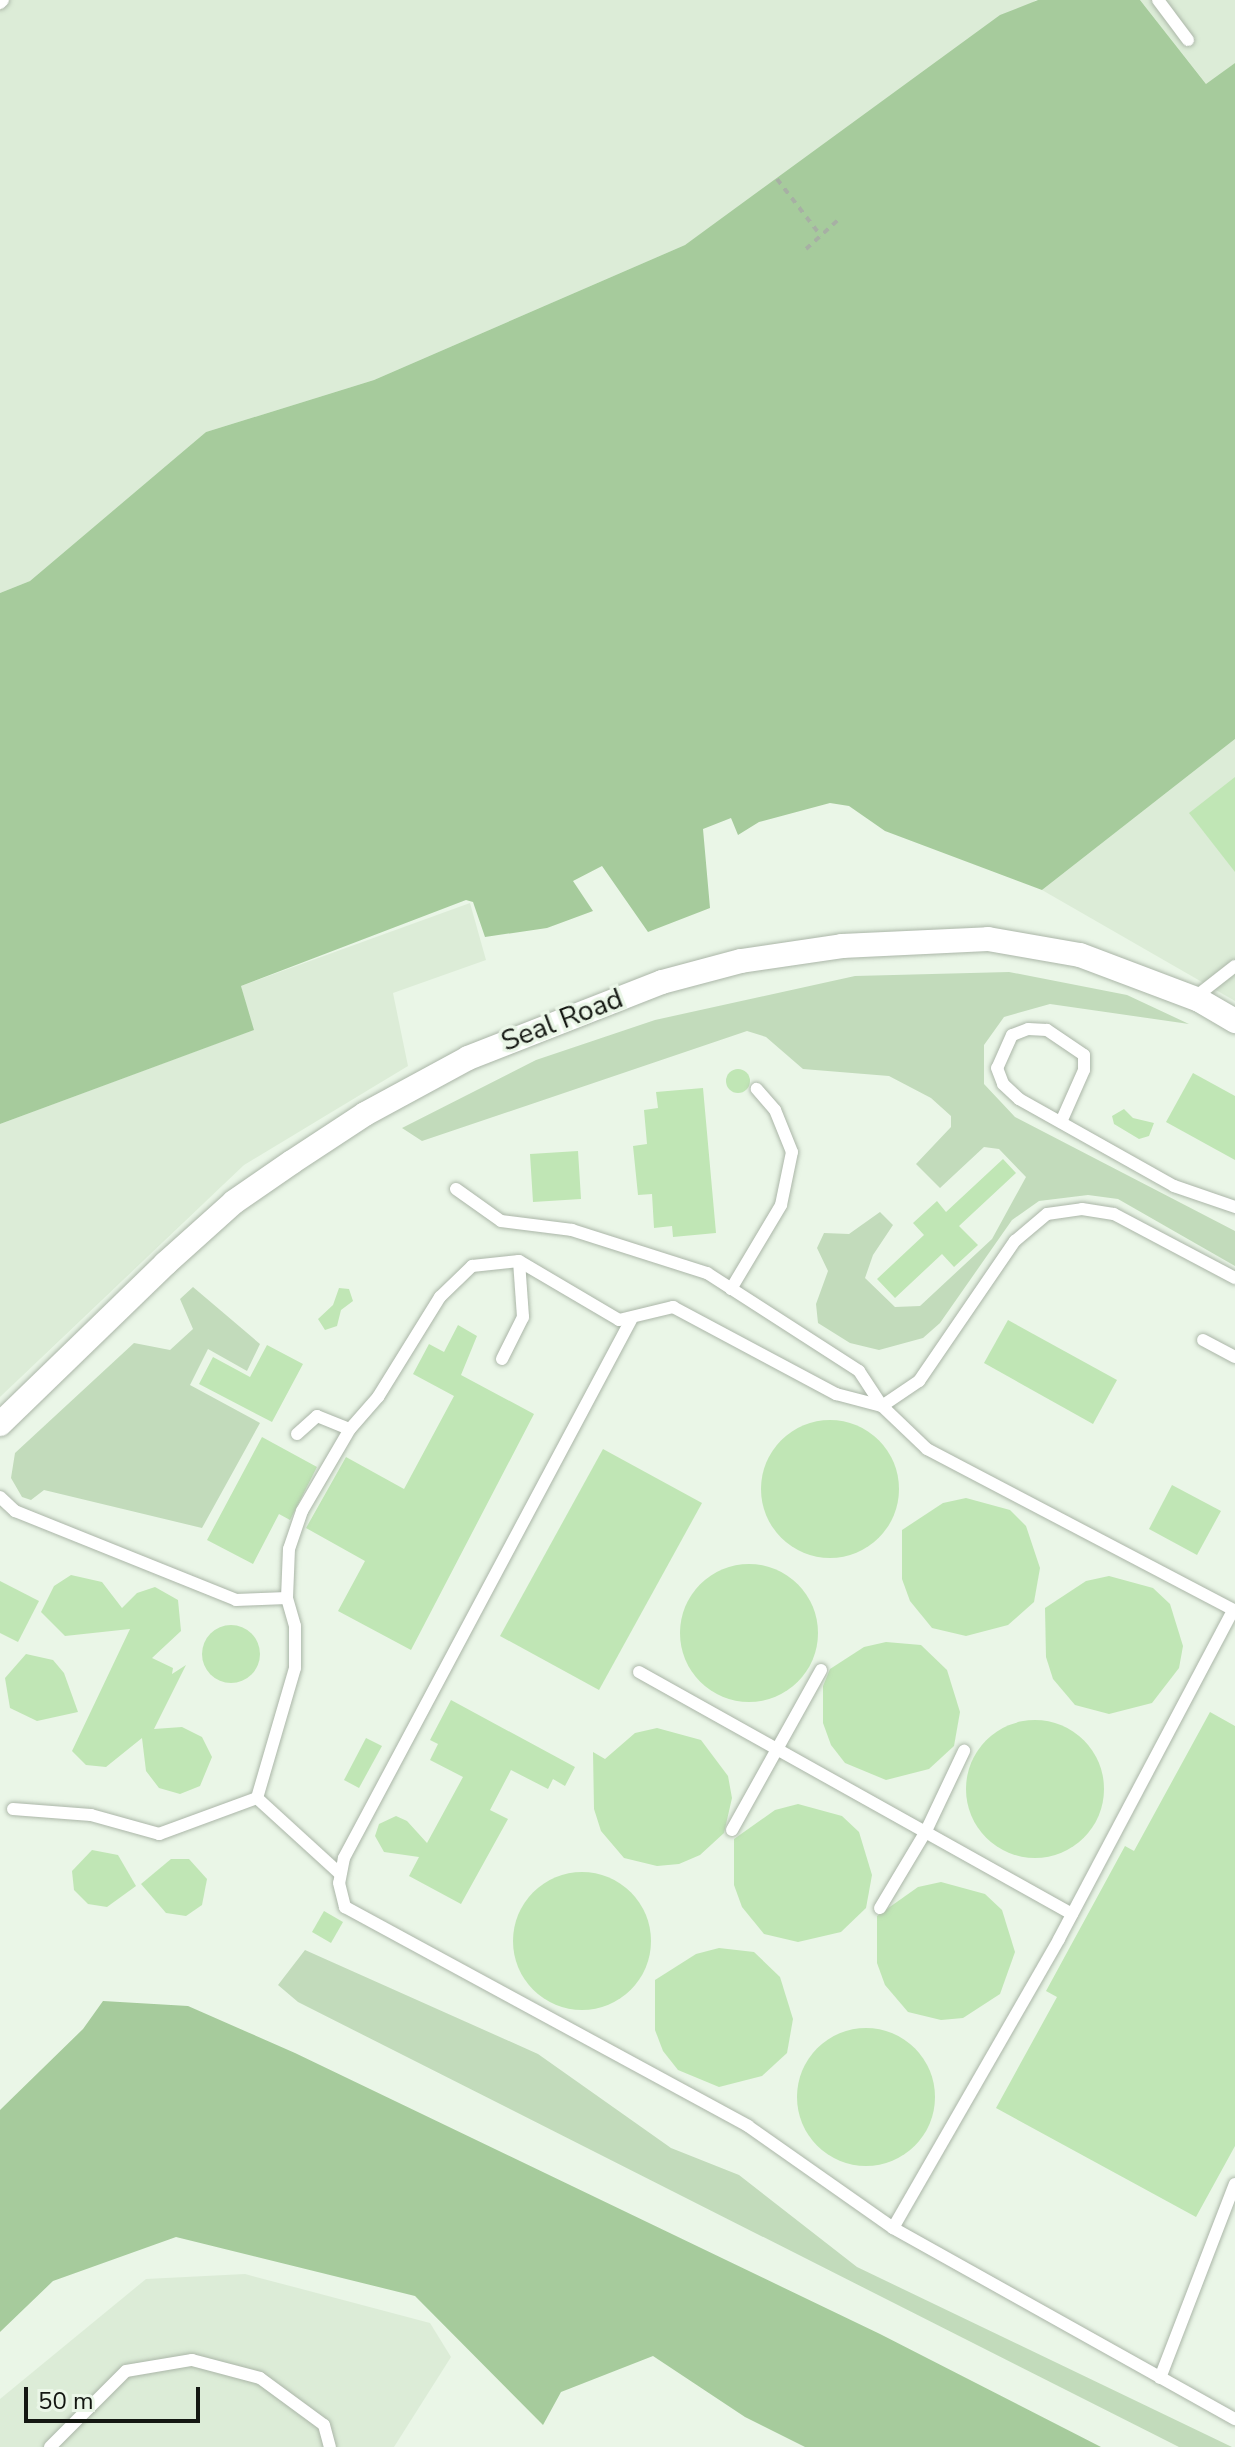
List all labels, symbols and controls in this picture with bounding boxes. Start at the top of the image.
street label: Seal Road [496,981,628,1059]
scale bar [28,2371,204,2421]
text: 50 m [38,2385,94,2417]

